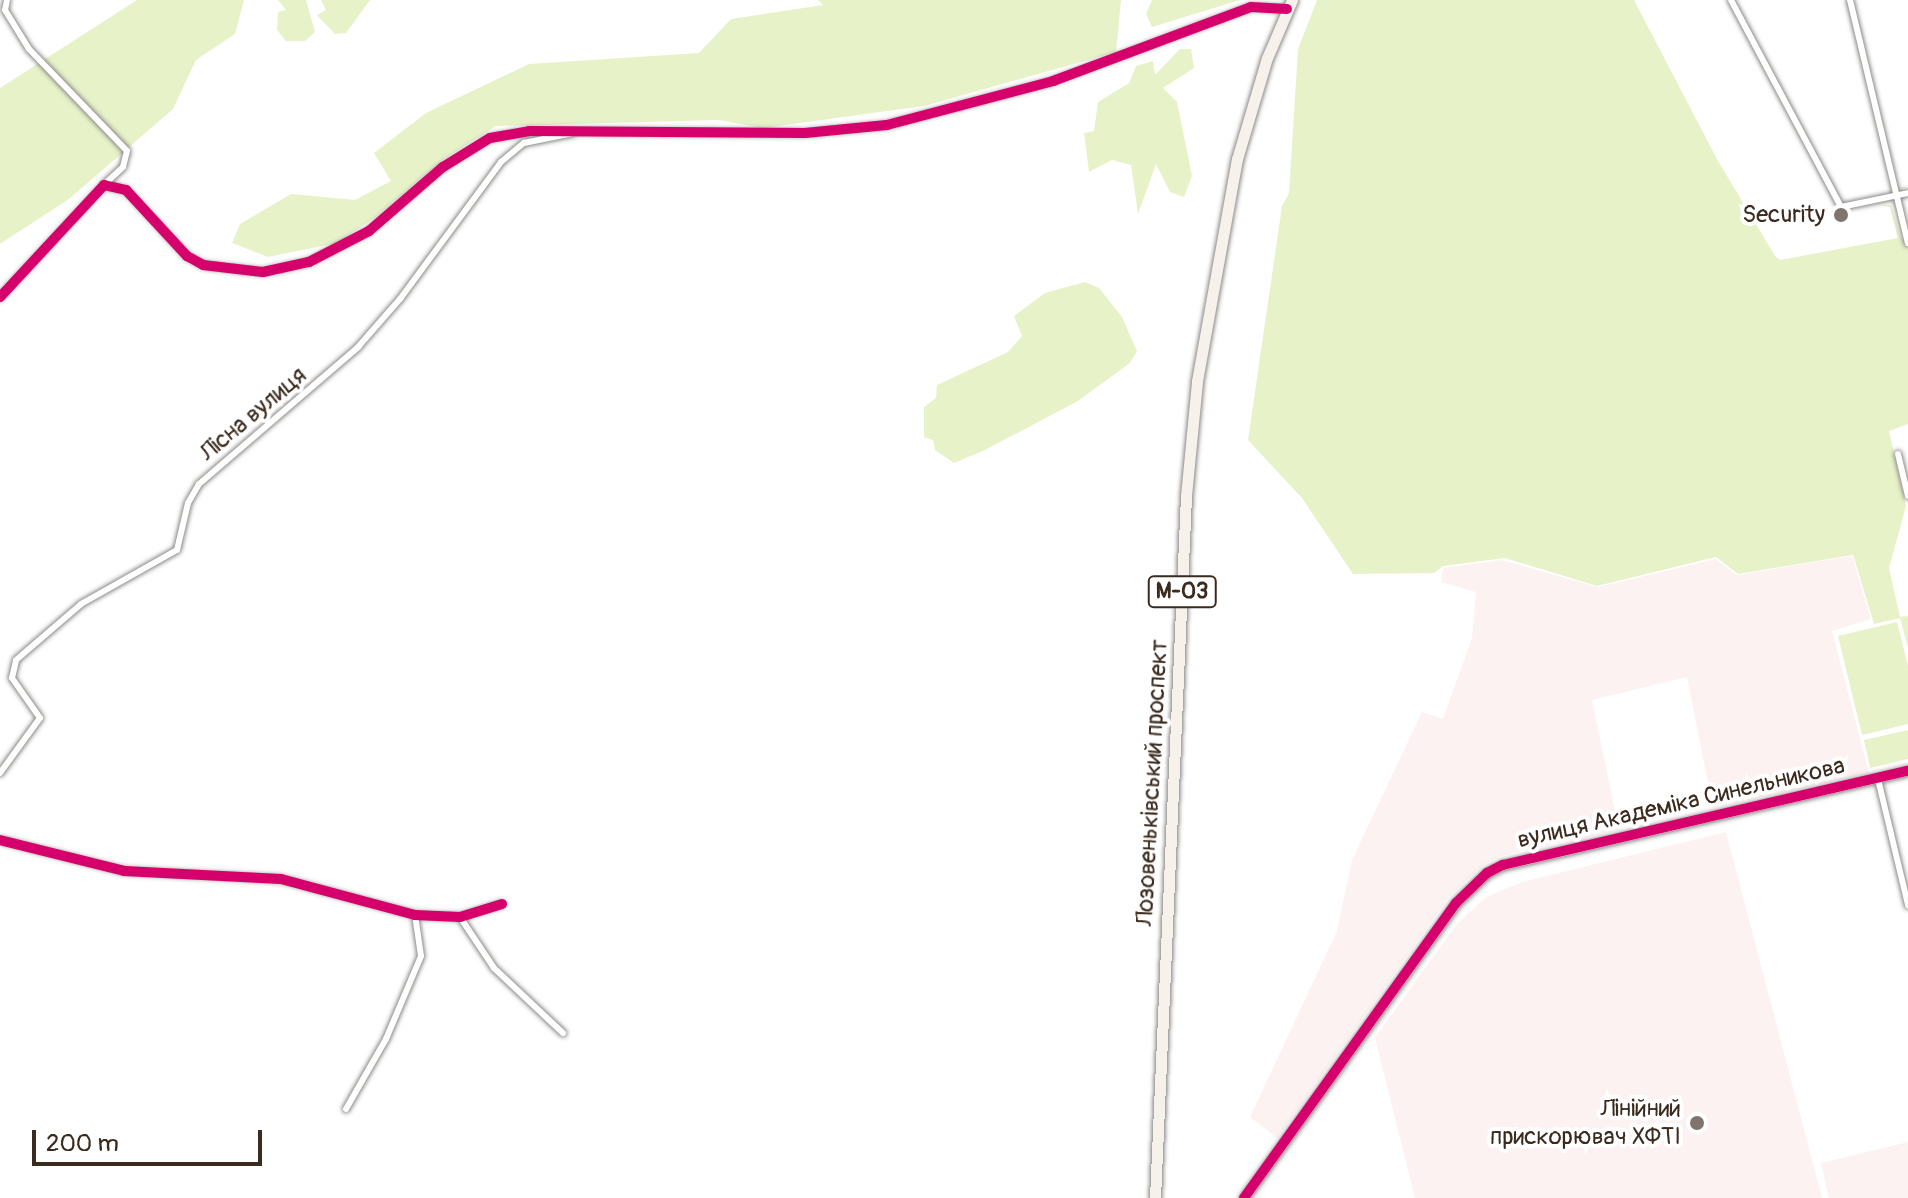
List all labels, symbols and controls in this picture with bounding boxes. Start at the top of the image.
place label: Security [1742,201,1825,229]
marker: Security [1832,206,1850,224]
street label: Лісна вулиця [194,361,312,467]
road number: М-03 [1146,574,1218,610]
street label: Лозовеньківський проспект [1130,639,1174,927]
street label: вулиця Академіка Синельникова [1515,751,1847,855]
place label: Лінійний прискорювач ХФТІ [1490,1095,1681,1151]
scale bar [36,1114,266,1164]
marker: Лінійний прискорювач ХФТІ [1688,1114,1706,1132]
text: 200 m [46,1129,119,1158]

